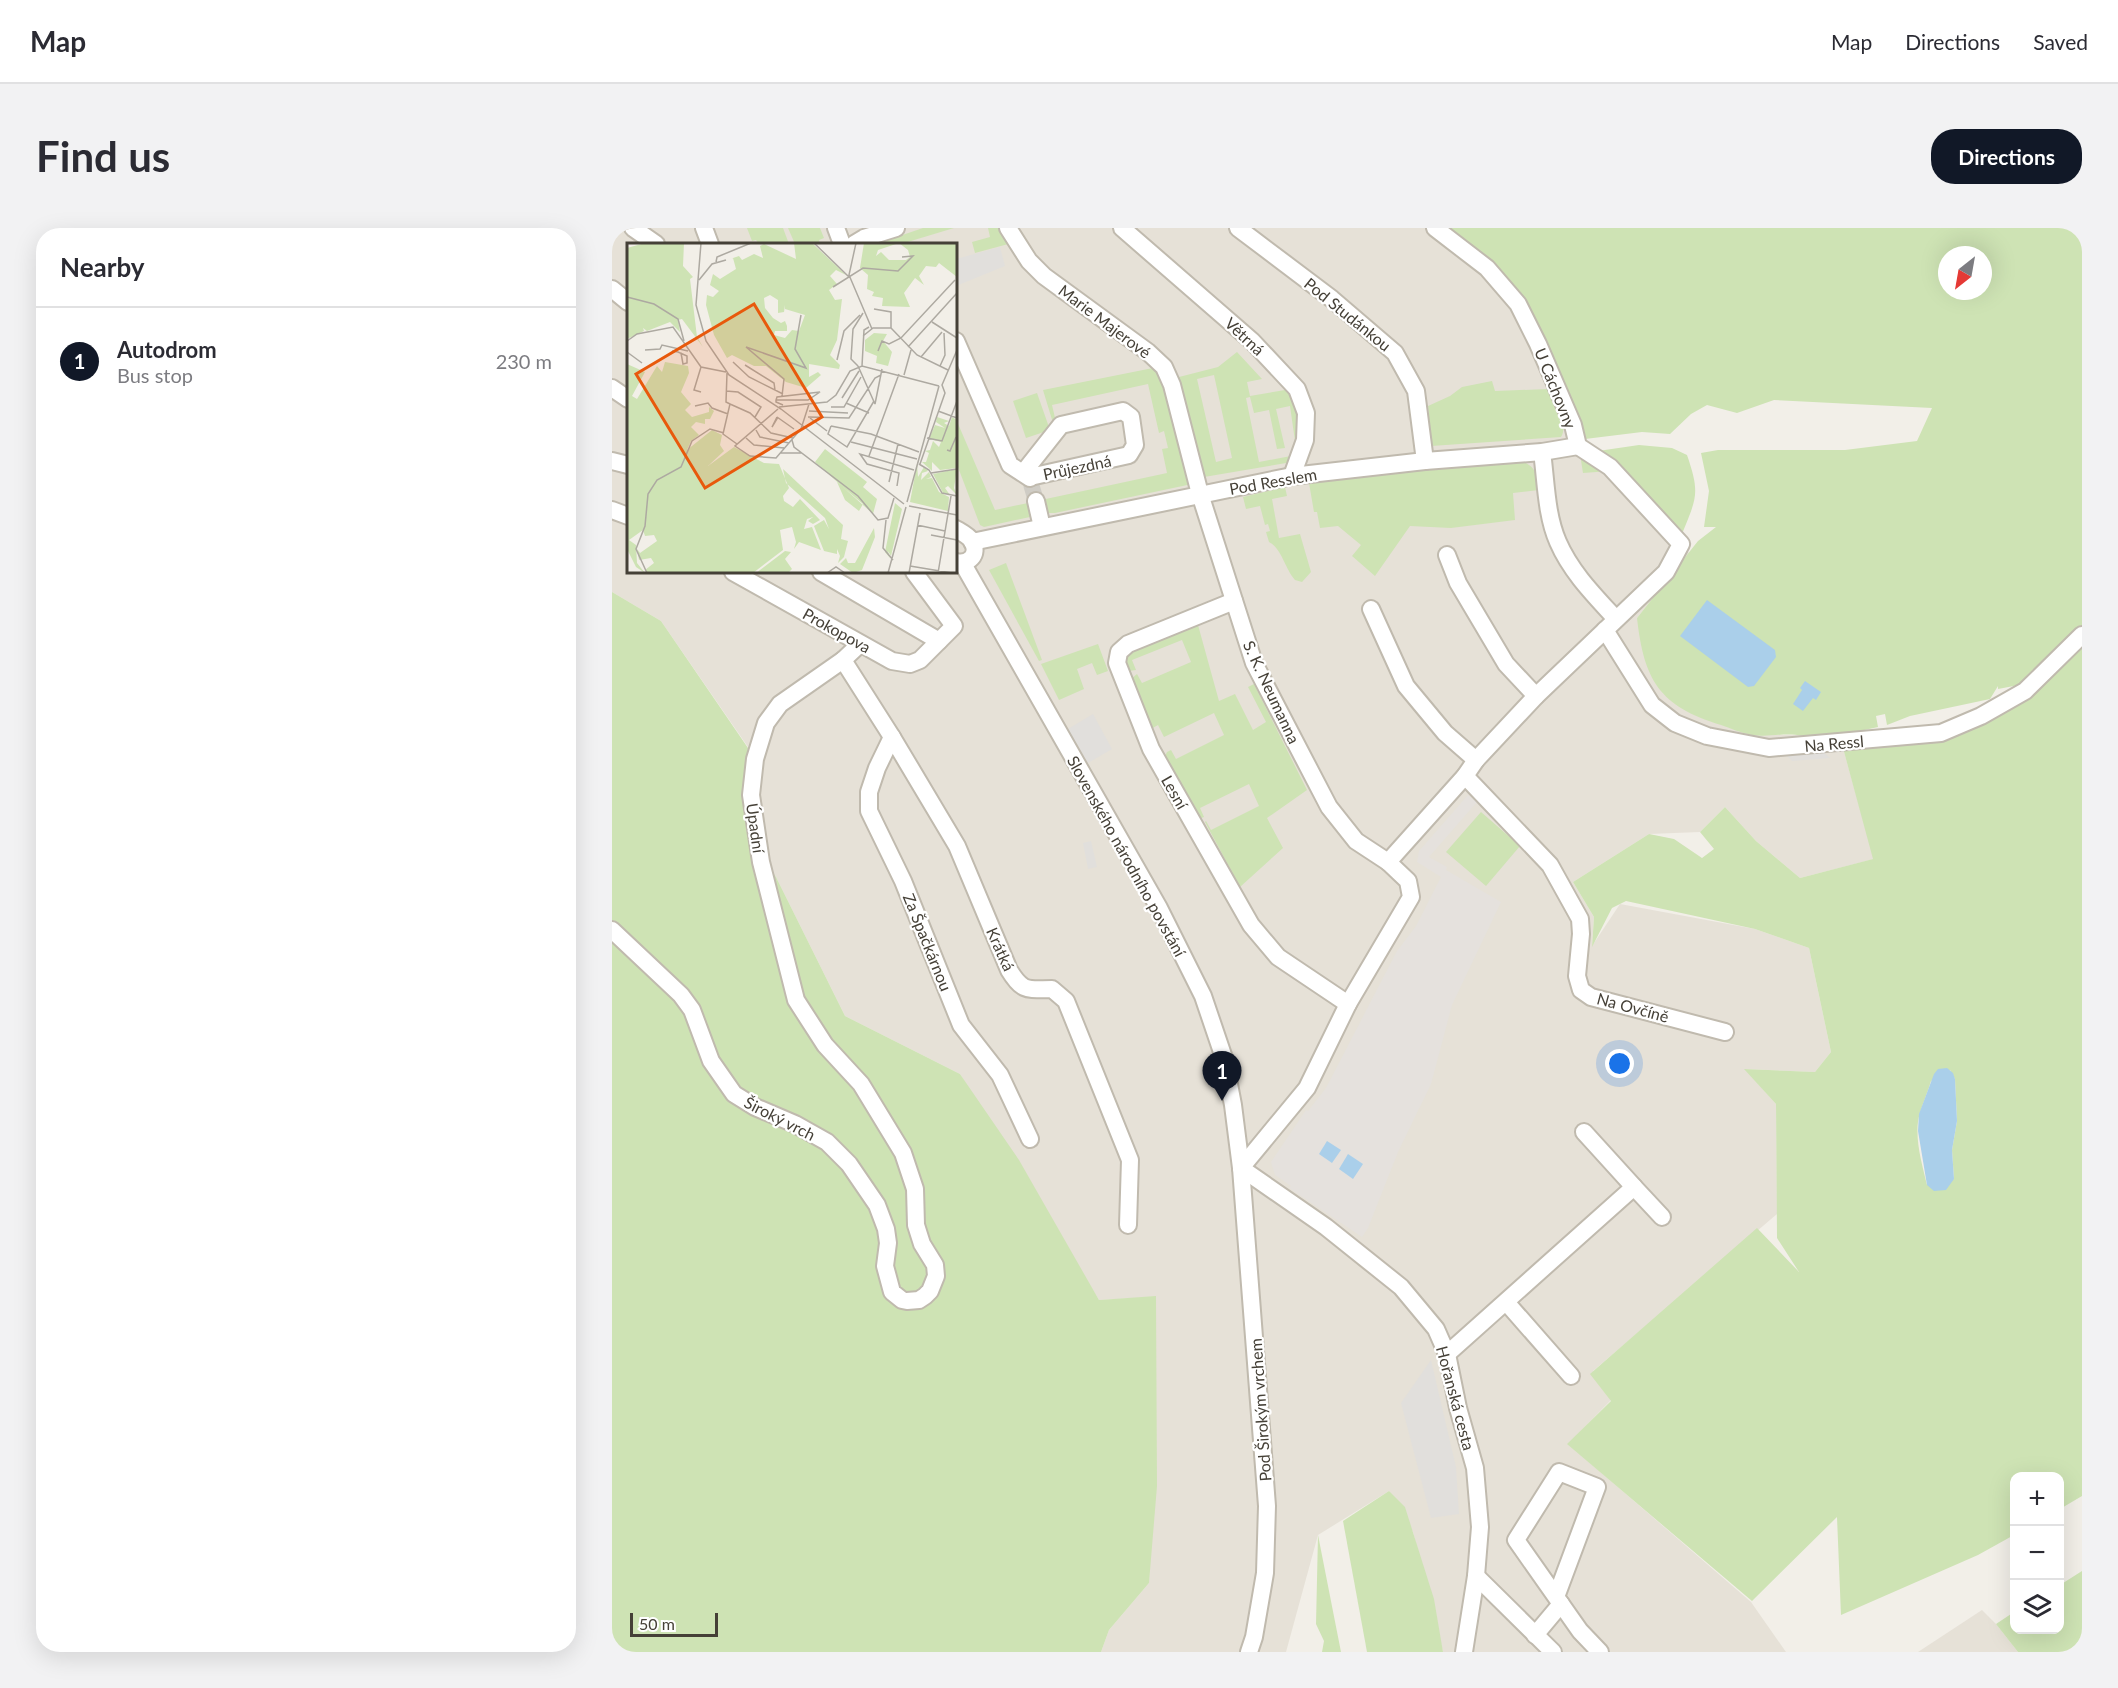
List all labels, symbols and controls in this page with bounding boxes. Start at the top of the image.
text: Map [30,24,86,58]
text: Map [1831,29,1872,54]
text: Directions [1905,29,2000,54]
text: Saved [2033,29,2088,54]
button: Directions [1931,129,2082,184]
text: Find us [36,131,170,181]
inset map [627,243,957,573]
north arrow [1938,246,1992,300]
text: Nearby [60,251,145,283]
street label: Pod Studánkou [1301,273,1395,355]
street label: Marie Majerové [1055,280,1155,362]
street label: Větrná [1221,313,1269,359]
text: Autodrom [117,336,217,363]
street label: U Cáchovny [1531,345,1581,432]
text: 1 [74,349,85,373]
text: 230 m [496,349,552,373]
text: Bus stop [117,363,193,387]
street label: Průjezdná [1041,450,1113,484]
street label: Pod Resslem [1228,464,1318,498]
street label: Prokopova [800,604,874,656]
street label: S. K. Neumanna [1240,638,1304,746]
street label: Na Ressl [1803,731,1865,755]
street label: Slovenského národního povstání [1064,752,1191,961]
street label: Lesní [1158,772,1193,813]
street label: Úpadní [743,802,769,855]
street label: Za Špačkárnou [900,890,956,994]
street label: Krátká [983,924,1019,974]
street label: Na Ovčíně [1595,988,1671,1026]
your location [1605,1049,1634,1078]
pin: 1 [1202,1052,1242,1101]
street label: Široký vrch [741,1092,819,1144]
street label: Pod Širokým vrchem [1246,1338,1274,1482]
street label: Hořanská cesta [1433,1344,1479,1452]
map controls [2010,1472,2064,1634]
button: + [2010,1472,2064,1526]
button: − [2010,1526,2064,1580]
button: layers [2010,1580,2064,1634]
scale bar [630,1610,718,1638]
text: 50 m [639,1614,675,1633]

